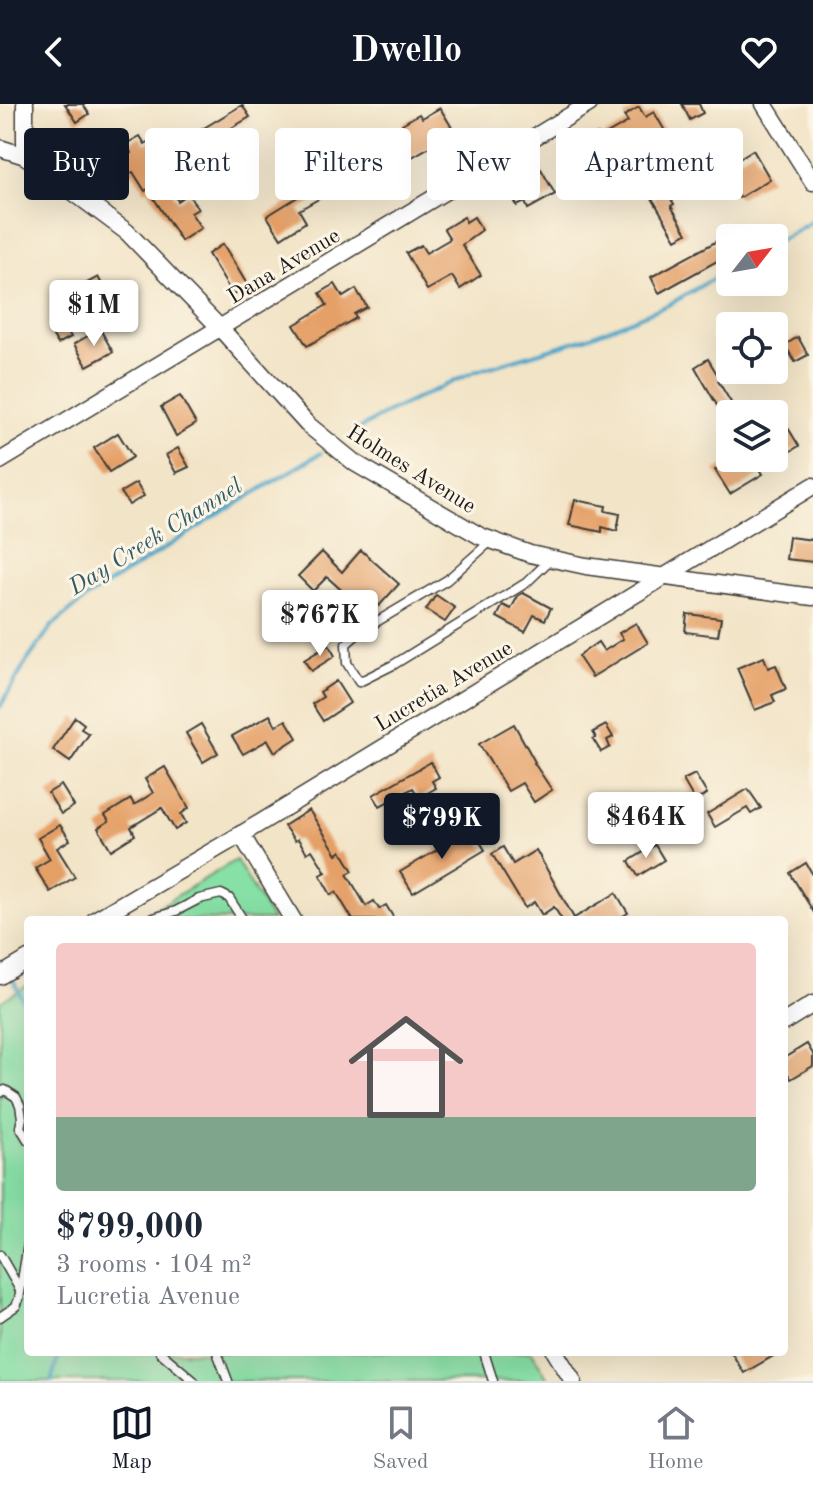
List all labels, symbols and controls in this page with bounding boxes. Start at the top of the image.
icon: back [32,30,76,74]
icon: heart [737,30,781,74]
text: Dwello [351,34,462,70]
chip: Buy [24,128,129,200]
chip: Rent [145,128,259,200]
chip: Filters [275,128,411,200]
chip: New [427,128,540,200]
chip: Apartment [556,128,743,200]
north arrow [716,224,788,296]
map controls [716,224,788,472]
street label: Dana Avenue [224,225,344,309]
pin: $1M [55,280,133,348]
text: $1M [67,293,121,319]
button: locate [716,312,788,384]
button: layers [716,400,788,472]
street label: Holmes Avenue [343,421,479,518]
water label: Day Creek Channel [64,475,247,601]
pin: $767K [264,590,376,658]
text: $767K [280,603,360,629]
street label: Lucretia Avenue [372,637,516,736]
pin: $464K [590,792,702,860]
pin: $799K [386,793,498,861]
text: $464K [606,805,686,831]
text: $799K [402,806,482,832]
icon: home [334,995,478,1139]
text: $799,000 [56,1211,204,1245]
text: 3 rooms · 104 m² [56,1252,252,1278]
text: Lucretia Avenue [56,1284,240,1310]
tab: Map [110,1401,154,1476]
tab: Saved [373,1401,429,1476]
tab: Home [648,1401,703,1476]

